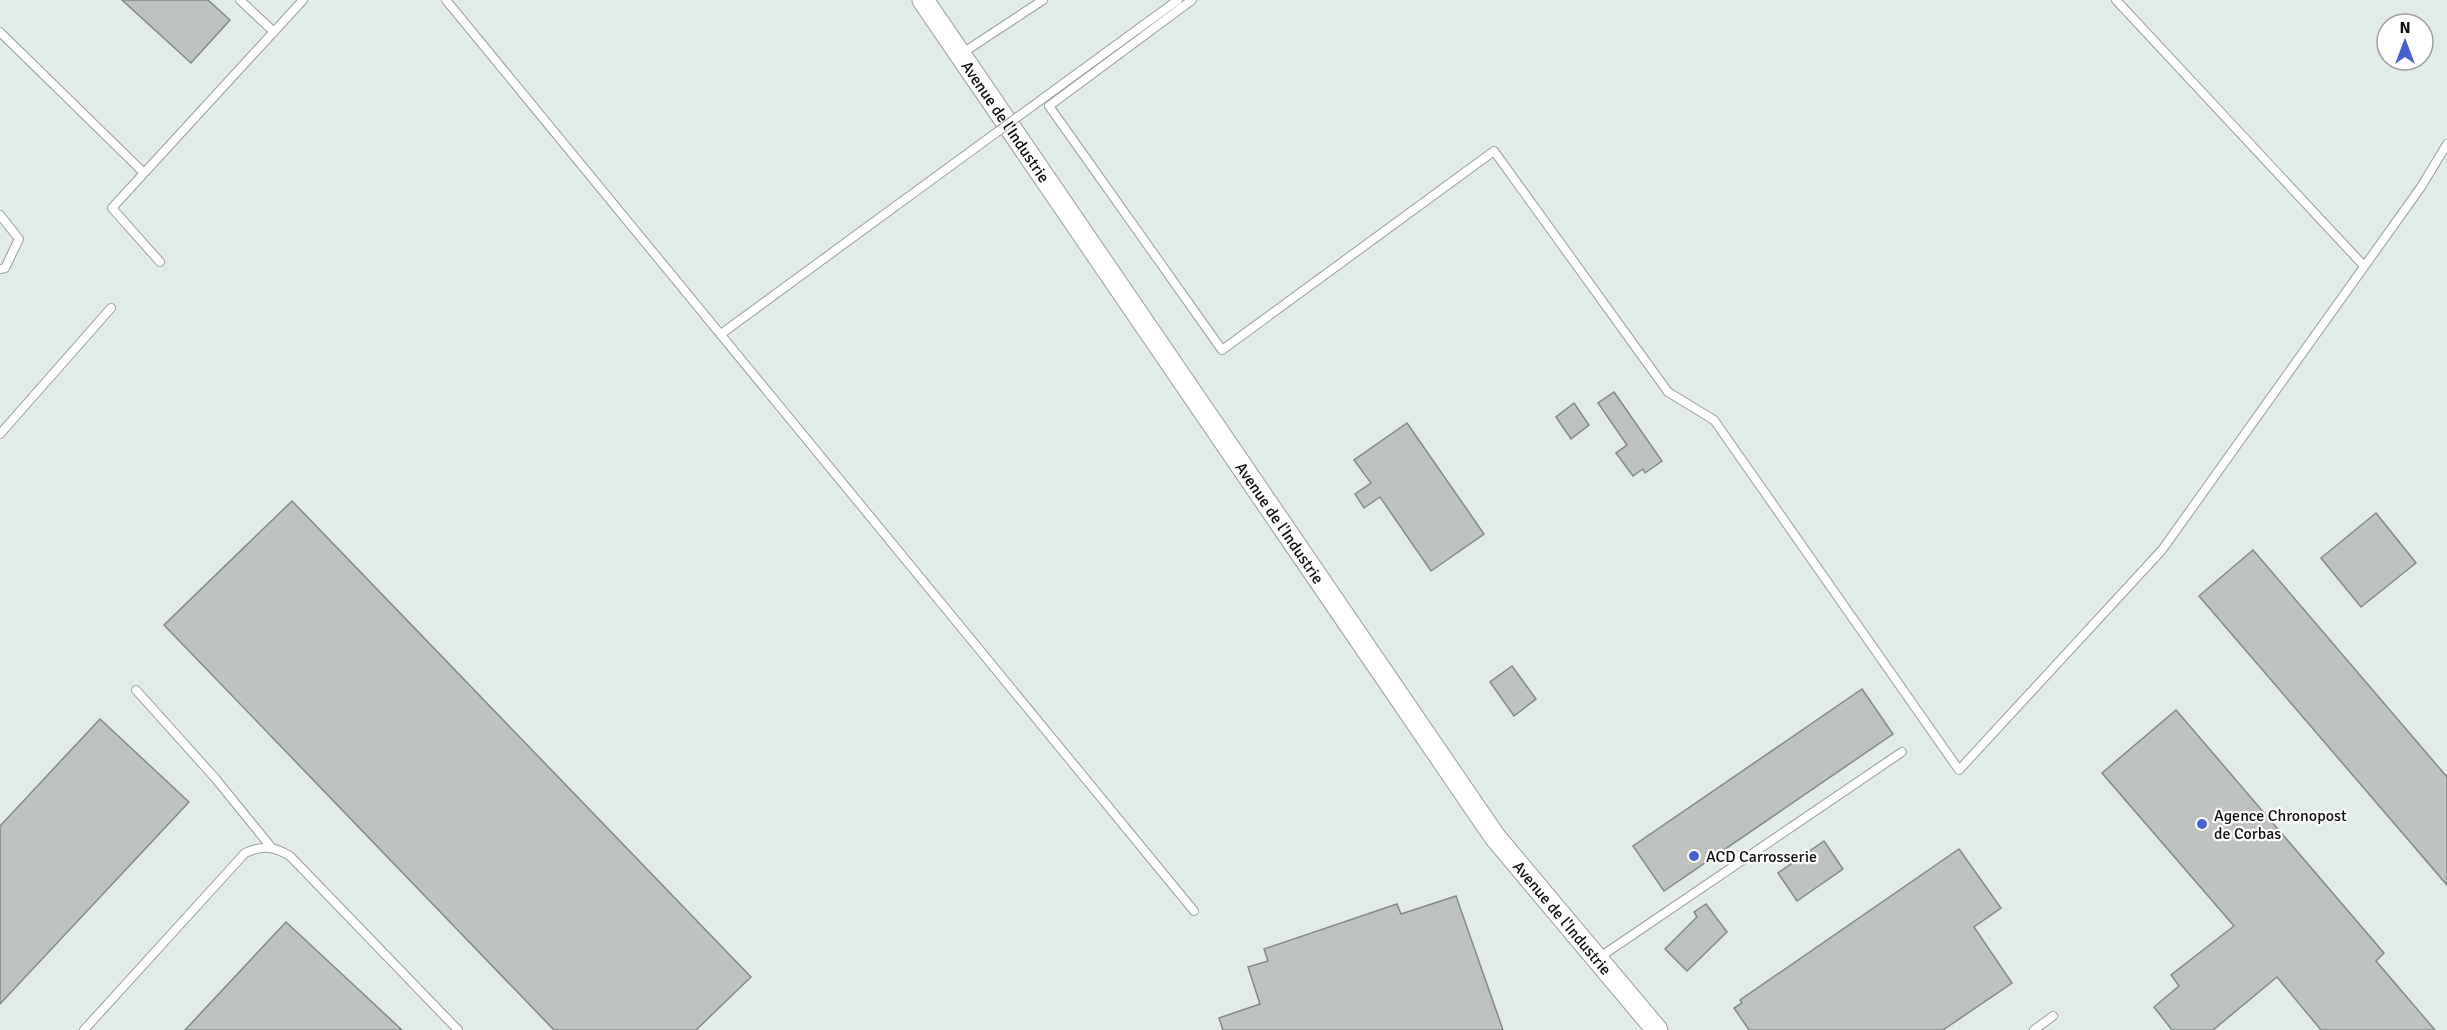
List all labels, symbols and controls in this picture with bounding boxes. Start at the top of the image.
north arrow [2375,12,2435,72]
text: N [2399,18,2411,38]
street label: Avenue de l'Industrie [957,57,1054,187]
street label: Avenue de l'Industrie [1231,459,1328,588]
place label: Agence Chronopost de Corbas [2214,806,2347,844]
marker: Agence Chronopost de Corbas [2195,817,2209,831]
place label: ACD Carrosserie [1706,847,1817,867]
marker: ACD Carrosserie [1687,849,1701,863]
street label: Avenue de l'Industrie [1508,857,1616,979]

